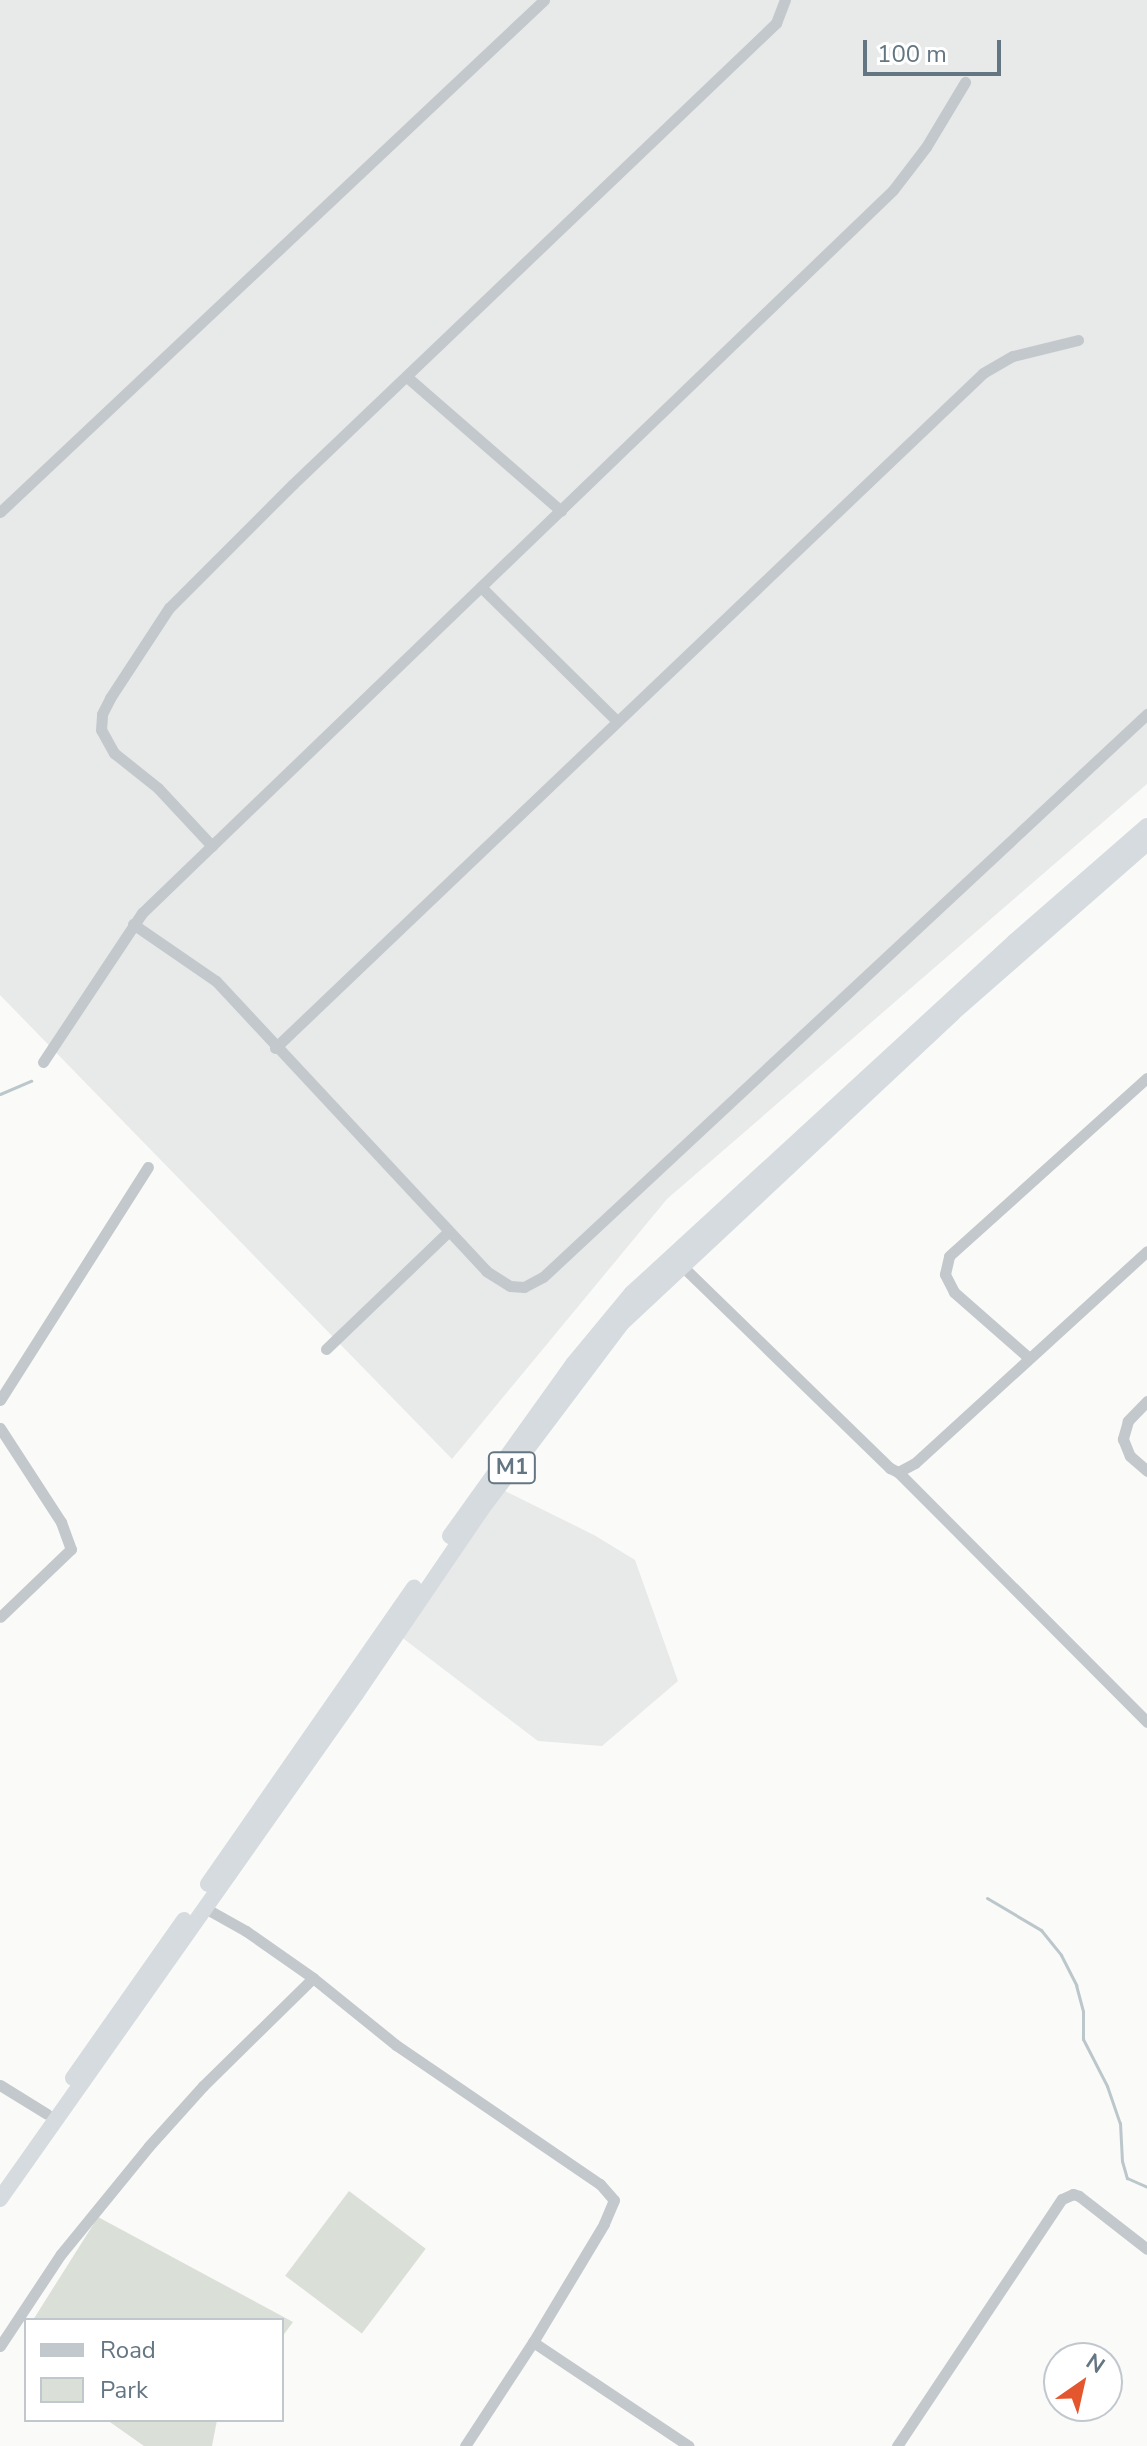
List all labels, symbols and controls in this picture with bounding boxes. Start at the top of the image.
scale bar [867,24,1005,74]
text: 100 m [877,38,947,70]
road number: M1 [486,1450,538,1486]
legend [24,2318,284,2422]
text: Road [100,2334,156,2366]
north arrow [1043,2342,1123,2422]
text: N [1080,2347,1111,2381]
text: Park [100,2374,148,2406]

